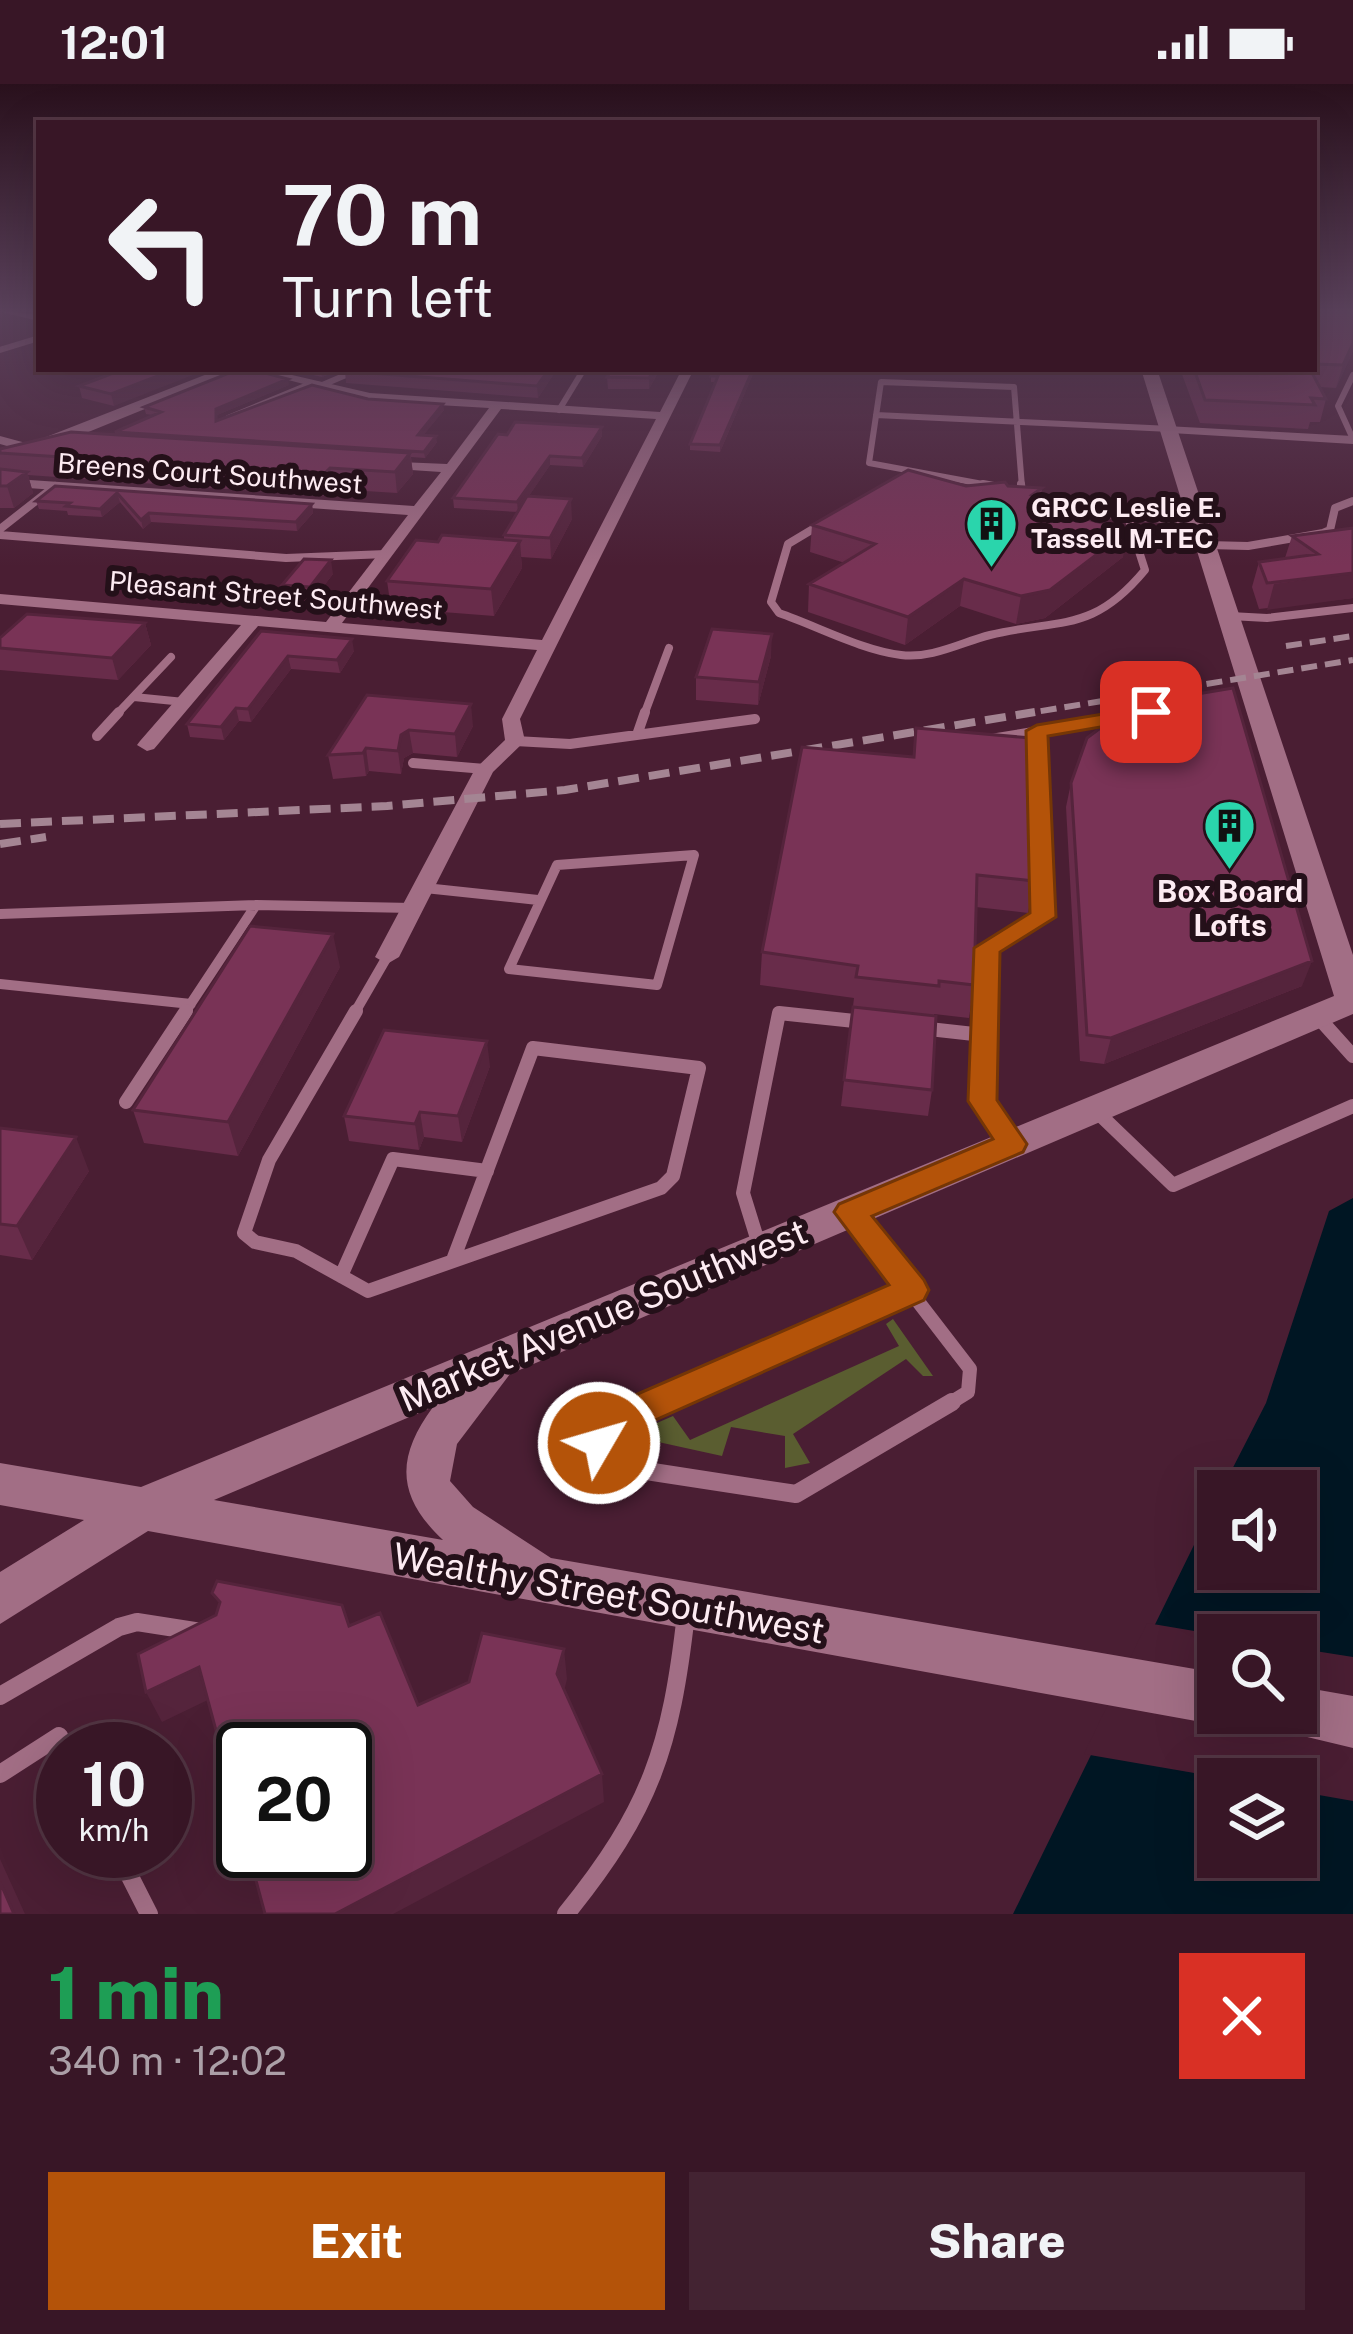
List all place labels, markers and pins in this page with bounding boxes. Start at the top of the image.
place label: GRCC Leslie E. Tassell M-TEC [1031,491,1221,554]
building icon: GRCC Leslie E. Tassell M-TEC [964,495,1020,569]
pin [1100,661,1202,763]
building icon: Box Board Lofts [1202,798,1258,872]
place label: Box Board Lofts [1157,873,1303,943]

